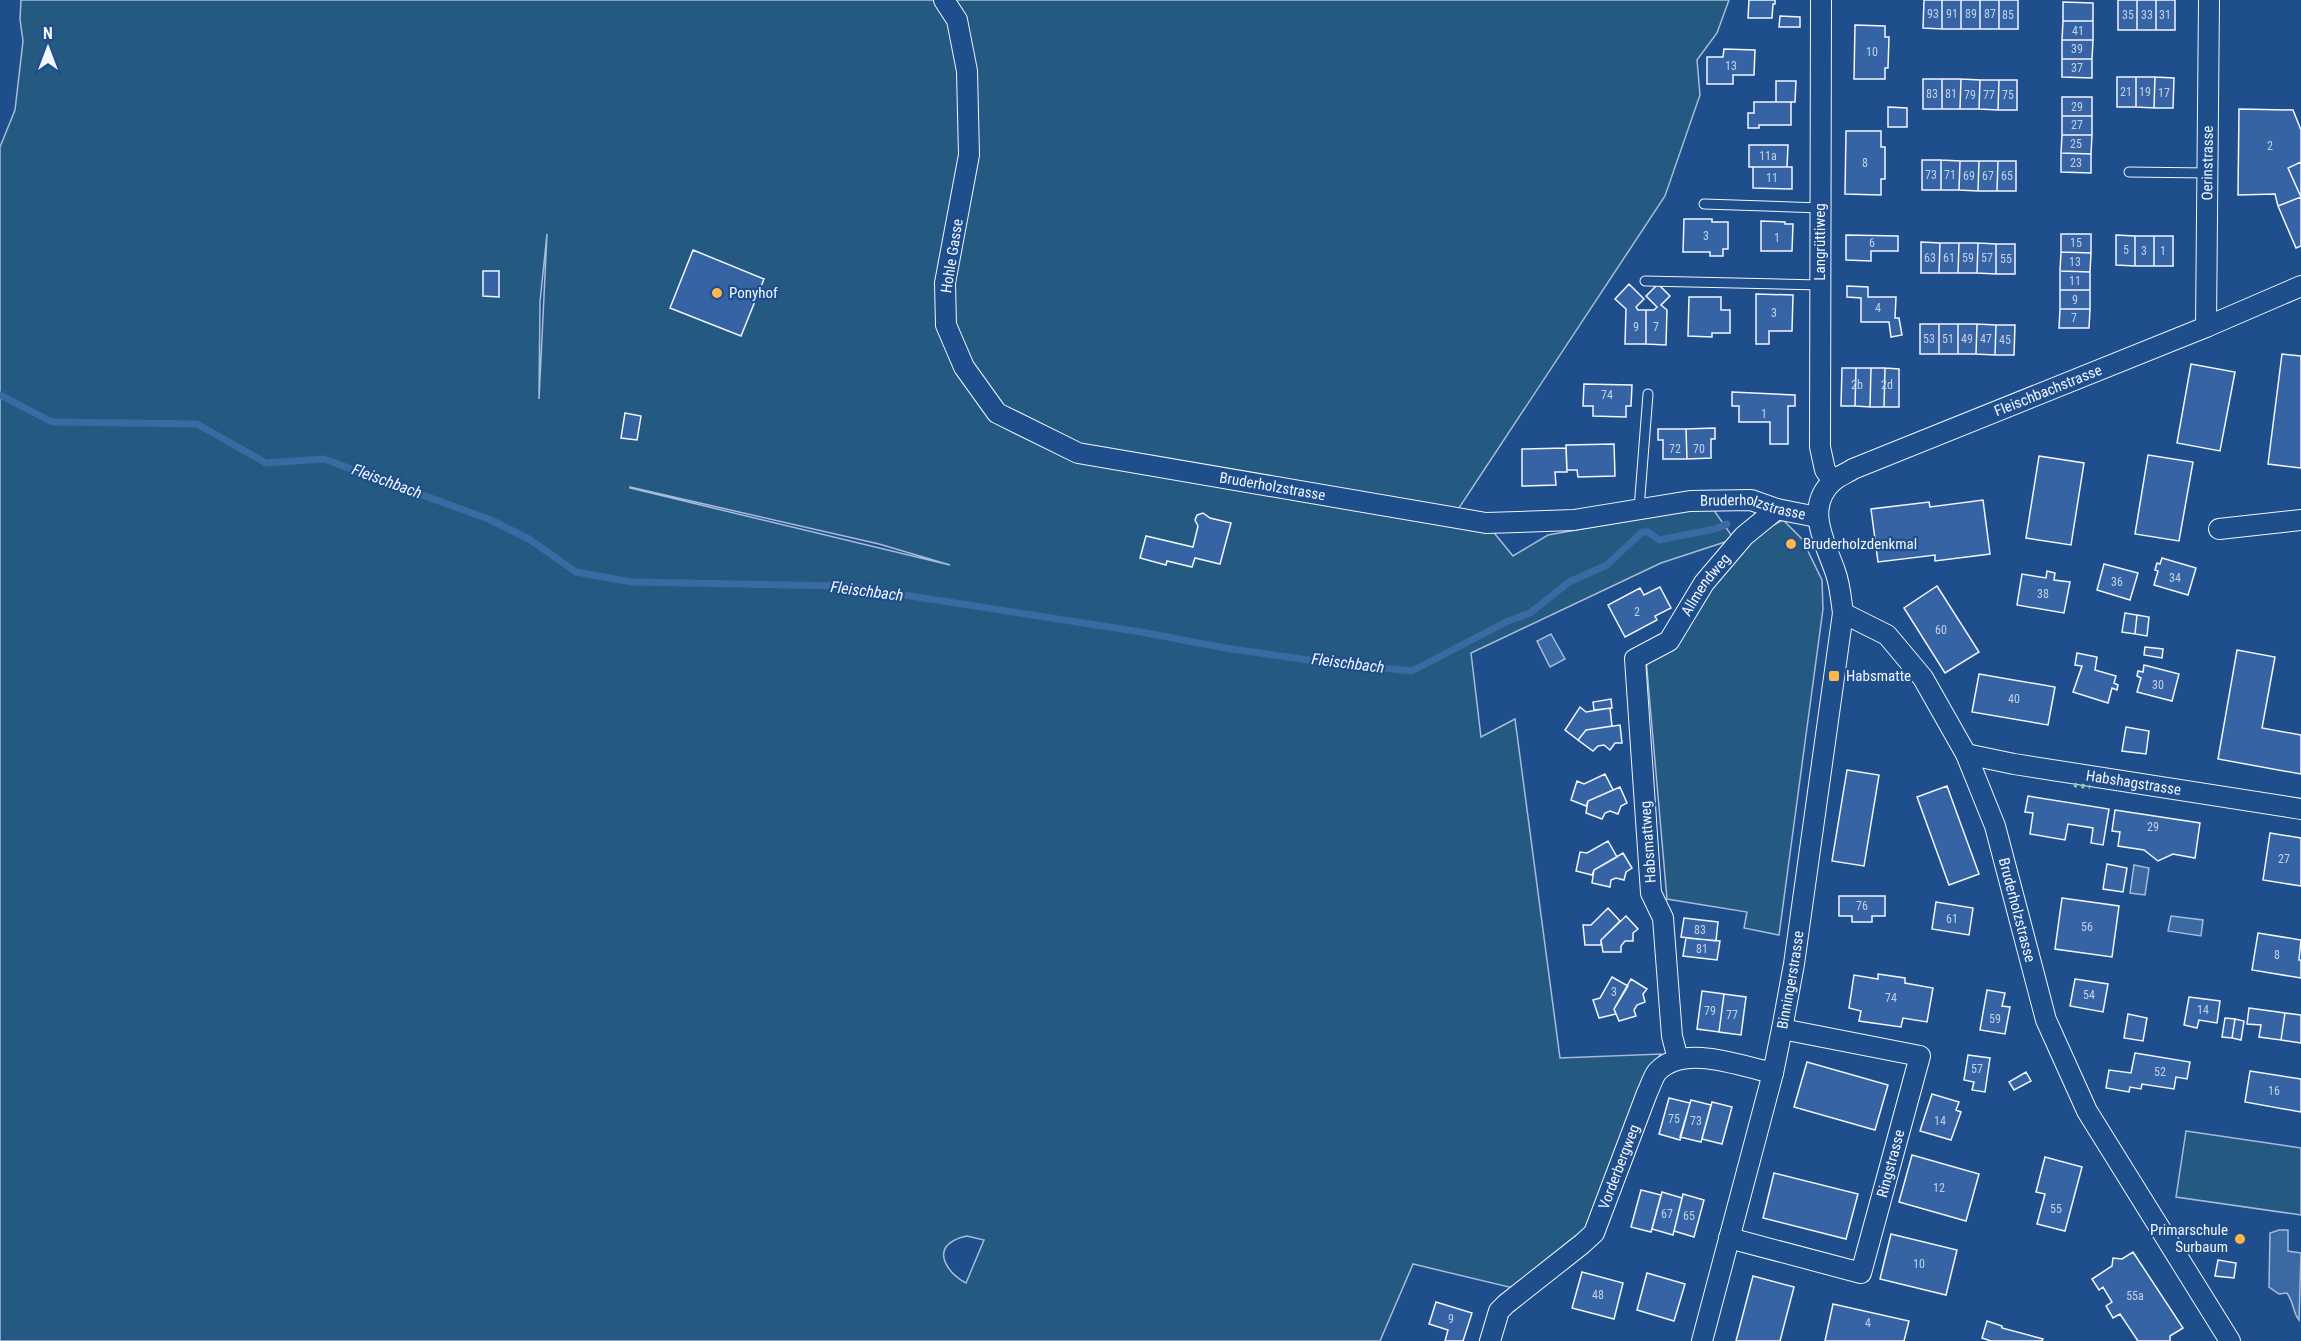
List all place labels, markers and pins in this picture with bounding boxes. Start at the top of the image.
place label: Ponyhof [729,284,778,302]
marker: Ponyhof [710,286,724,300]
place label: Bruderholzdenkmal [1803,535,1917,553]
marker: Bruderholzdenkmal [1784,537,1798,551]
place label: Habsmatte [1846,667,1911,685]
marker: Habsmatte [1827,669,1841,683]
place label: Primarschule Surbaum [2150,1221,2228,1256]
marker: Primarschule Surbaum [2233,1232,2247,1246]

